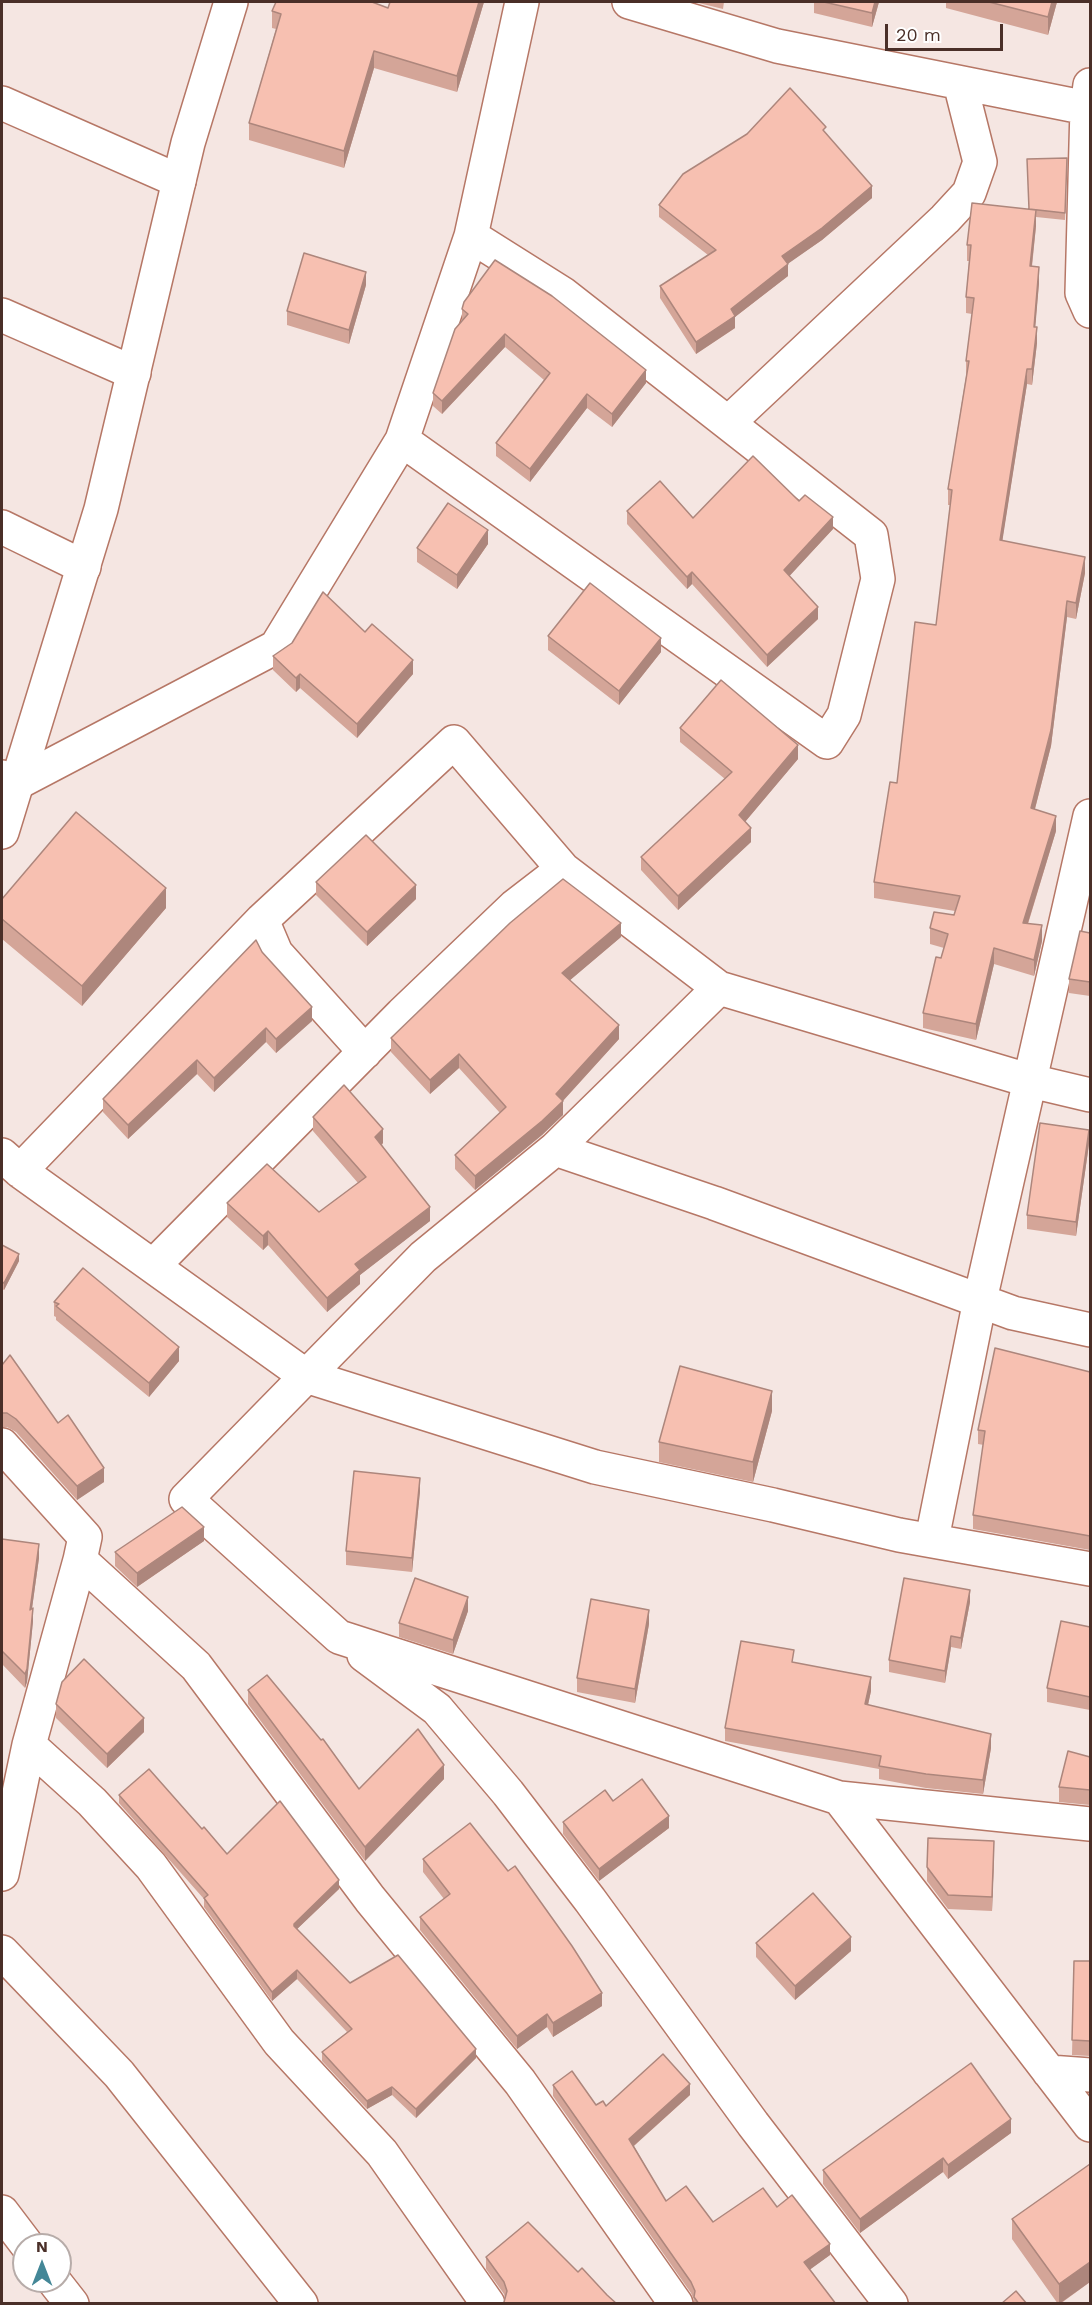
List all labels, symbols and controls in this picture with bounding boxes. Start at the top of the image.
scale bar [888,12,1006,50]
text: 20 m [896,24,941,45]
north arrow [12,2233,72,2293]
text: N [36,2237,48,2256]

